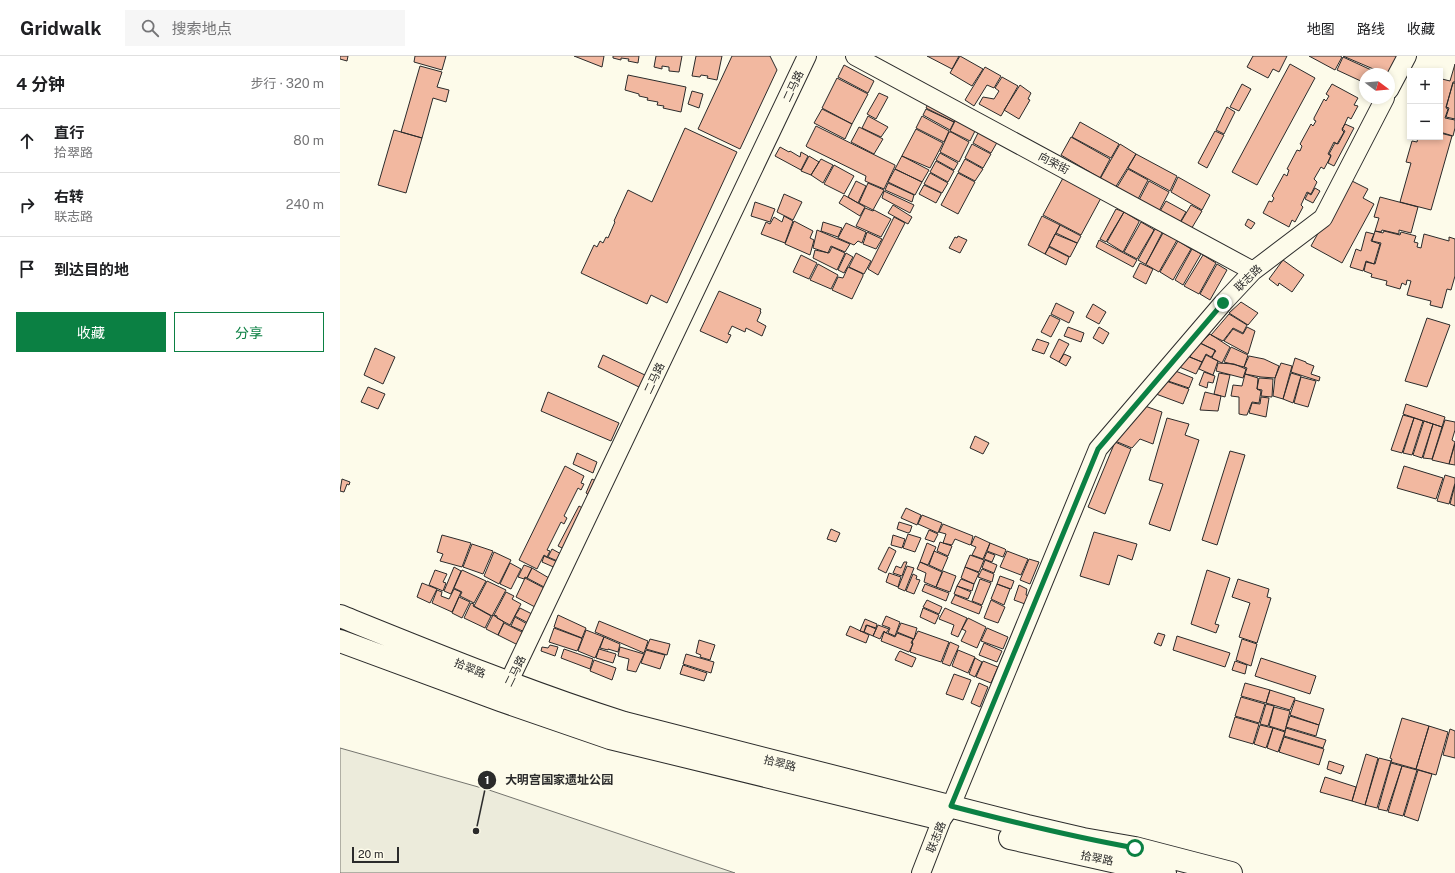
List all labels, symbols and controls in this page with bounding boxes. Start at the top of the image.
search box [125,10,405,46]
text: Gridwalk [20,17,101,39]
icon: search [139,17,161,39]
text: 搜索地点 [171,20,231,37]
text: 地图 [1307,21,1335,37]
text: 路线 [1357,21,1385,37]
text: 收藏 [1407,21,1435,37]
north arrow [1359,68,1395,104]
map controls [1407,68,1443,140]
button: + [1407,68,1443,104]
street label: 二马路 [781,69,805,103]
text: 4 分钟 [16,74,65,94]
text: 步行 · 320 m [250,76,324,91]
button: − [1407,104,1443,140]
text: 直行 [54,124,84,141]
icon: ahead [16,130,38,152]
text: 80 m [293,133,324,148]
text: 拾翠路 [54,145,93,160]
street label: 向荣街 [1037,150,1071,176]
text: 右转 [54,188,84,205]
icon: right [16,194,38,216]
text: 240 m [286,197,324,212]
text: 联志路 [54,209,93,224]
icon: arrive [16,258,38,280]
text: 到达目的地 [54,261,129,278]
street label: 联志路 [1232,262,1264,294]
route end [1214,294,1232,312]
button: 收藏 [16,312,166,352]
button: 分享 [174,312,324,352]
street label: 二马路 [642,361,666,395]
street label: 二马路 [502,654,528,688]
street label: 拾翠路 [452,656,488,680]
street label: 拾翠路 [763,753,797,773]
callout: 大明宫国家遗址公园 [477,768,621,792]
text: 1 [484,773,490,787]
text: 大明宫国家遗址公园 [505,773,613,787]
street label: 联志路 [924,819,948,855]
route start [1126,839,1144,857]
scale bar [352,845,399,864]
text: 20 m [358,848,383,860]
street label: 拾翠路 [1080,849,1114,867]

